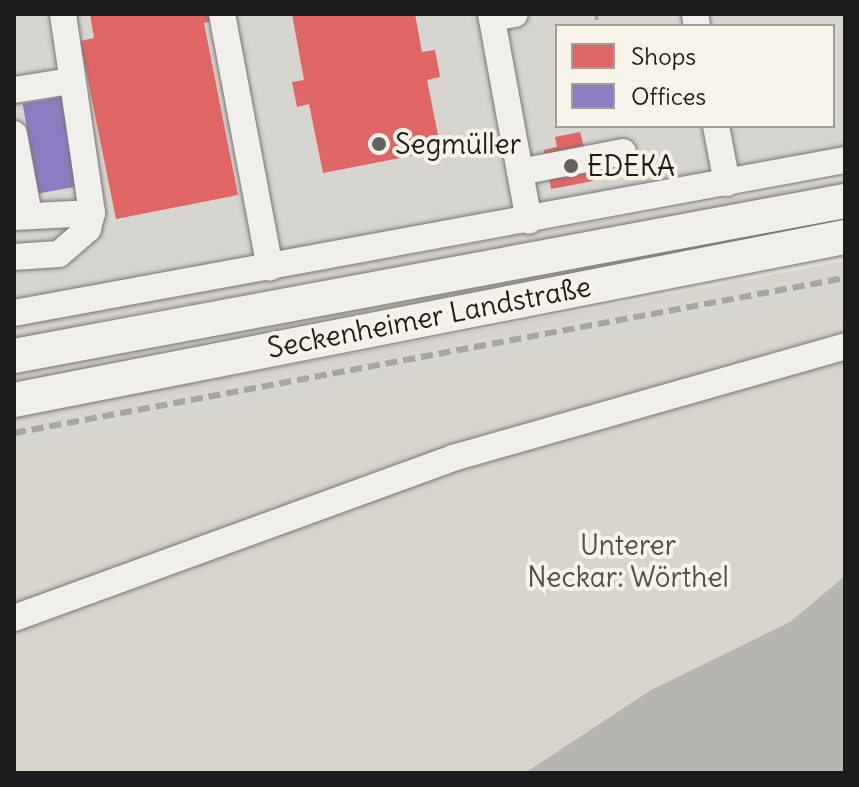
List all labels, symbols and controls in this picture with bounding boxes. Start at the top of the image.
legend [555,24,835,128]
text: Shops [631,41,696,71]
text: Offices [631,81,706,111]
place label: Segmüller [395,127,521,161]
marker: Segmüller [370,135,388,153]
place label: EDEKA [587,149,675,183]
marker: EDEKA [562,157,580,175]
street label: Seckenheimer Landstraße [264,269,594,365]
park label: Unterer Neckar: Wörthel [527,528,729,594]

